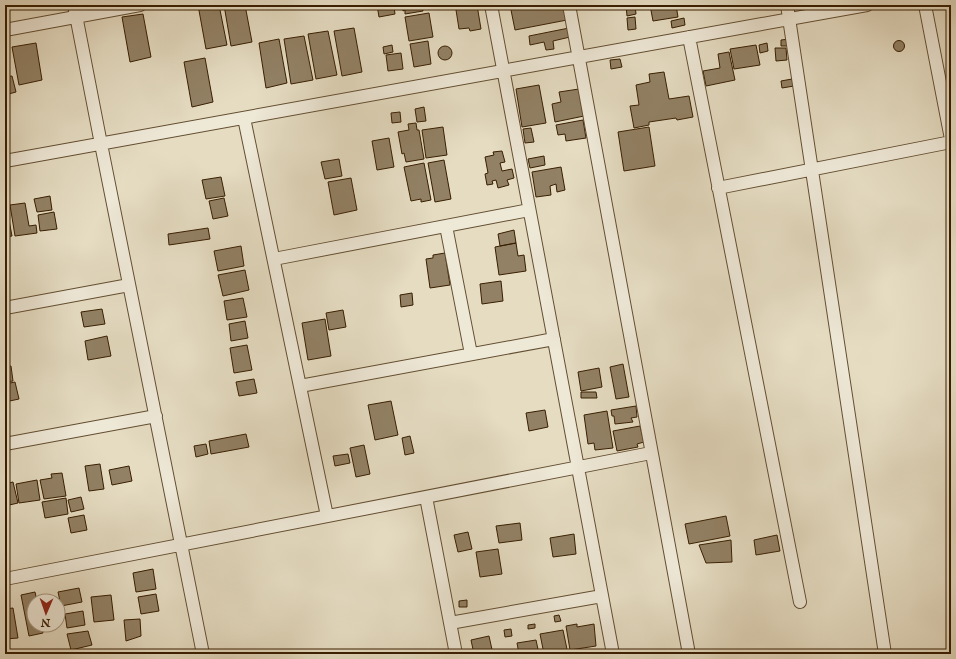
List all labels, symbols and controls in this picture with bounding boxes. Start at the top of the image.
north arrow [26,593,66,633]
text: N [40,615,52,629]

